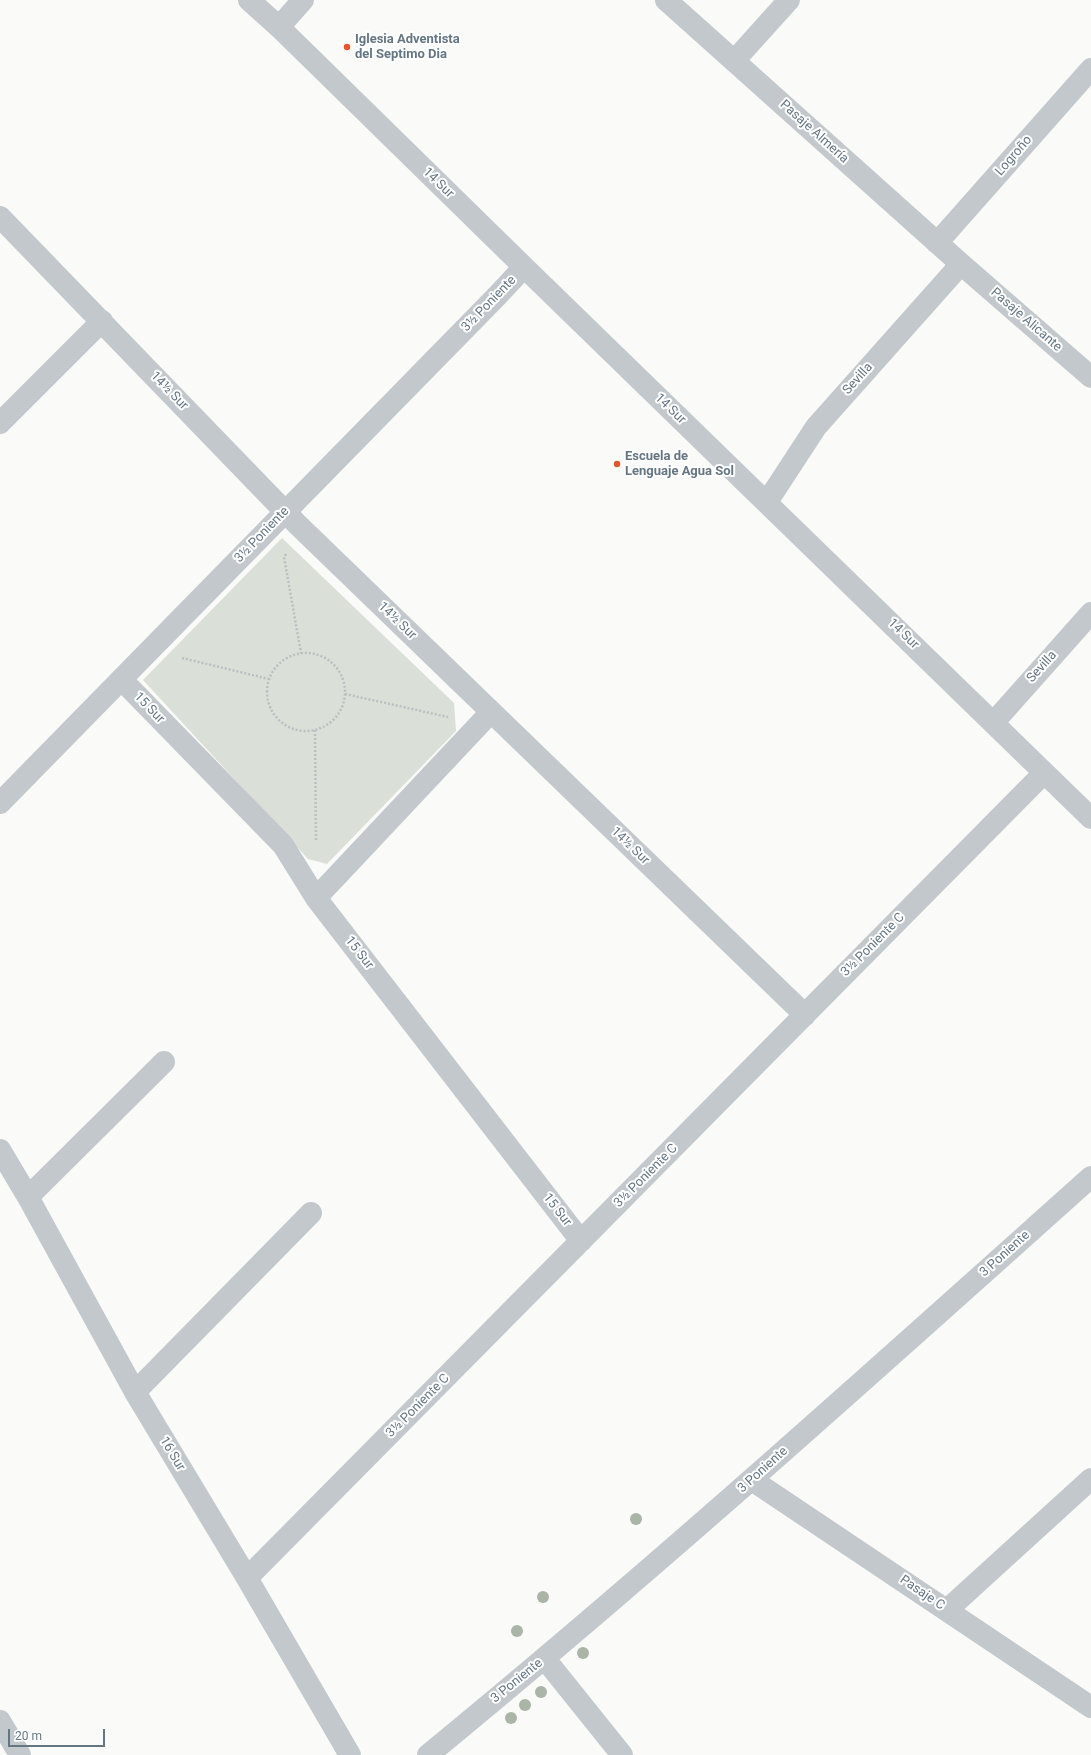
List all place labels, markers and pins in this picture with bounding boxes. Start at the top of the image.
place label: Iglesia Adventista del Septimo Dia [355,32,460,63]
marker: Iglesia Adventista del Septimo Dia [342,42,352,52]
place label: Escuela de Lenguaje Agua Sol [625,449,734,480]
marker: Escuela de Lenguaje Agua Sol [612,459,622,469]

